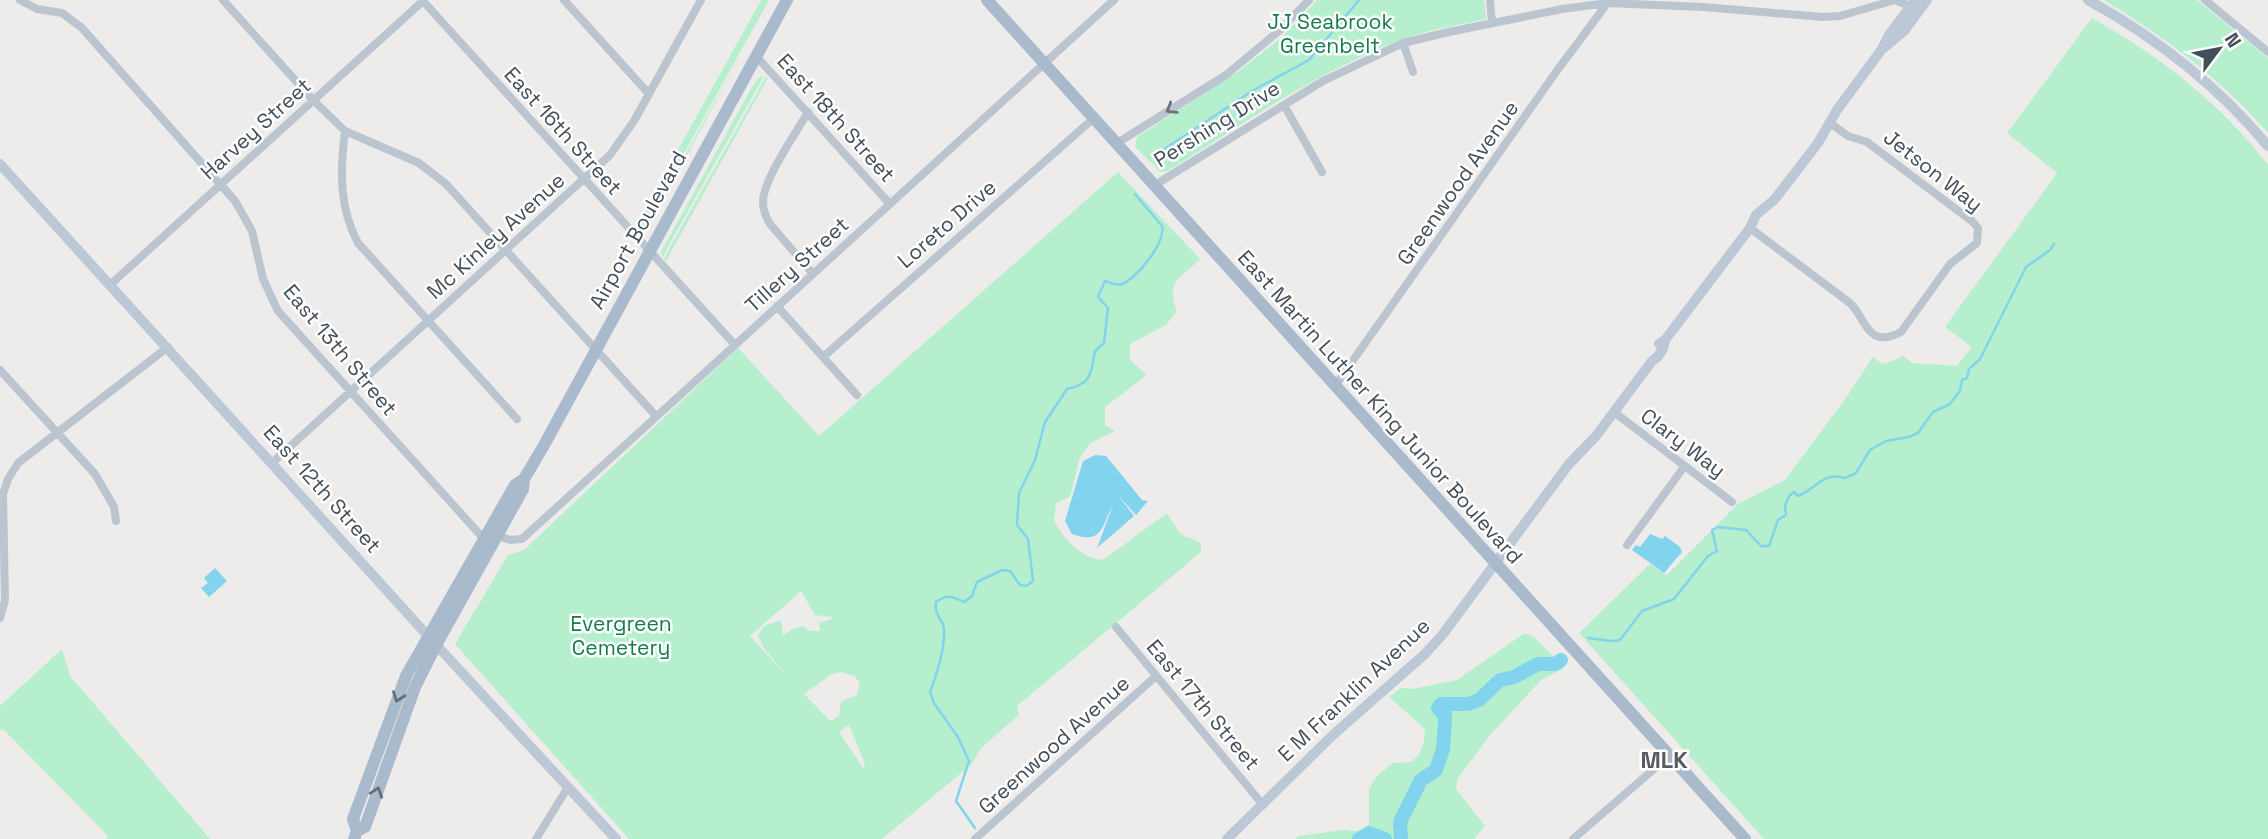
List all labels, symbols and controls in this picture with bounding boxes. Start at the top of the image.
park label: JJ Seabrook Greenbelt [1267,8,1393,59]
north arrow [2184,14,2254,84]
text: N [2219,28,2247,52]
street label: East 18th Street [772,48,901,188]
street label: East 16th Street [499,61,628,200]
street label: Harvey Street [195,72,317,185]
street label: Pershing Drive [1149,74,1285,173]
street label: Greenwood Avenue [1391,95,1524,270]
one-way arrow [1166,100,1179,113]
street label: Jetson Way [1878,123,1988,218]
street label: Airport Boulevard [583,146,692,314]
street label: Mc Kinley Avenue [421,166,570,305]
street label: Loreto Drive [892,173,1002,274]
street label: Tillery Street [739,211,854,318]
street label: East Martin Luther King Junior Boulevard [1232,244,1529,569]
street label: East 13th Street [278,278,403,421]
street label: Clary Way [1635,402,1731,483]
street label: East 12th Street [258,419,387,558]
park label: Evergreen Cemetery [570,610,672,661]
street label: E M Franklin Avenue [1272,612,1435,767]
street label: East 17th Street [1141,634,1266,776]
street label: Greenwood Avenue [972,670,1135,820]
one-way arrow [392,690,406,702]
district label: MLK [1640,745,1688,775]
one-way arrow [369,786,383,798]

